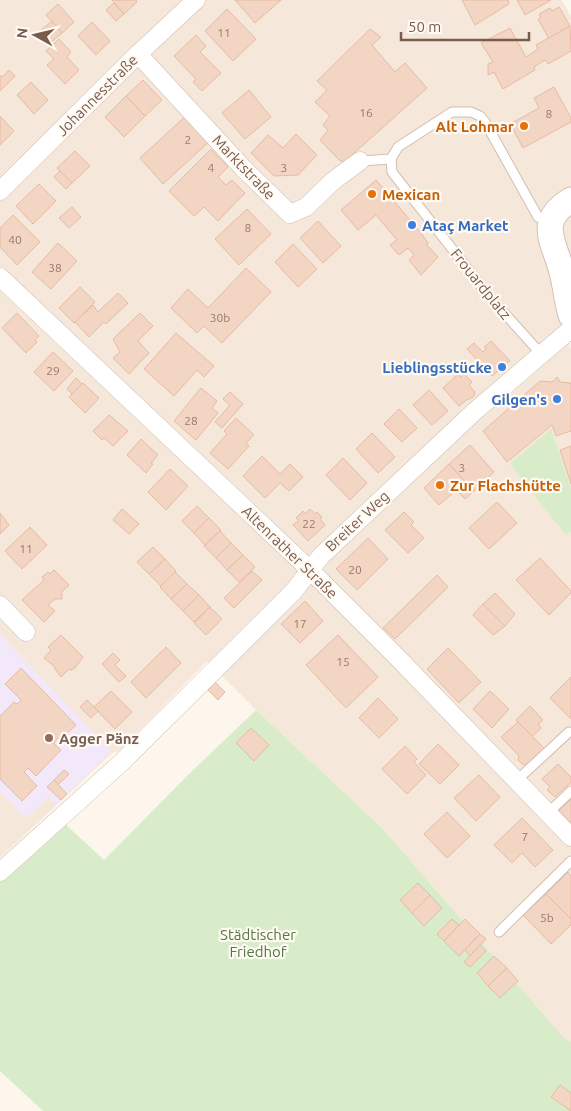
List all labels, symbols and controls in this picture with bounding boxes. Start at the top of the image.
north arrow [10,10,60,60]
scale bar [401,10,528,42]
text: 50 m [408,18,441,35]
house number: 11 [217,26,231,39]
text: N [13,27,31,39]
street label: Johannesstraße [53,51,141,139]
house number: 16 [359,106,373,119]
house number: 8 [546,107,553,120]
place label: Alt Lohmar [436,118,515,135]
marker: Alt Lohmar [518,120,530,132]
street label: Marktstraße [209,131,279,203]
house number: 2 [185,133,191,146]
house number: 4 [208,161,215,174]
house number: 3 [281,161,287,174]
place label: Mexican [382,186,440,203]
marker: Mexican [366,188,378,200]
place label: Ataç Market [422,217,509,235]
marker: Ataç Market [406,219,418,231]
house number: 8 [245,221,252,234]
house number: 40 [8,233,22,246]
street label: Frouardplatz [447,245,515,323]
house number: 38 [48,261,62,274]
house number: 30b [210,311,230,324]
place label: Lieblingsstücke [382,359,492,376]
marker: Lieblingsstücke [496,361,508,373]
house number: 29 [46,364,60,377]
place label: Gilgen's [491,391,547,408]
marker: Gilgen's [551,393,563,405]
house number: 28 [184,414,198,427]
house number: 3 [459,461,465,474]
place label: Zur Flachshütte [450,477,561,494]
marker: Zur Flachshütte [434,479,446,491]
street label: Breiter Weg [322,487,392,555]
street label: Altenrather Straße [239,502,341,602]
house number: 22 [302,517,316,530]
house number: 11 [19,542,33,555]
house number: 20 [348,563,362,576]
house number: 17 [293,617,307,630]
house number: 15 [336,655,350,668]
place label: Agger Pänz [59,730,139,747]
marker: Agger Pänz [43,732,55,744]
house number: 7 [522,830,528,843]
house number: 5b [540,911,554,924]
park label: Städtischer Friedhof [220,926,296,960]

